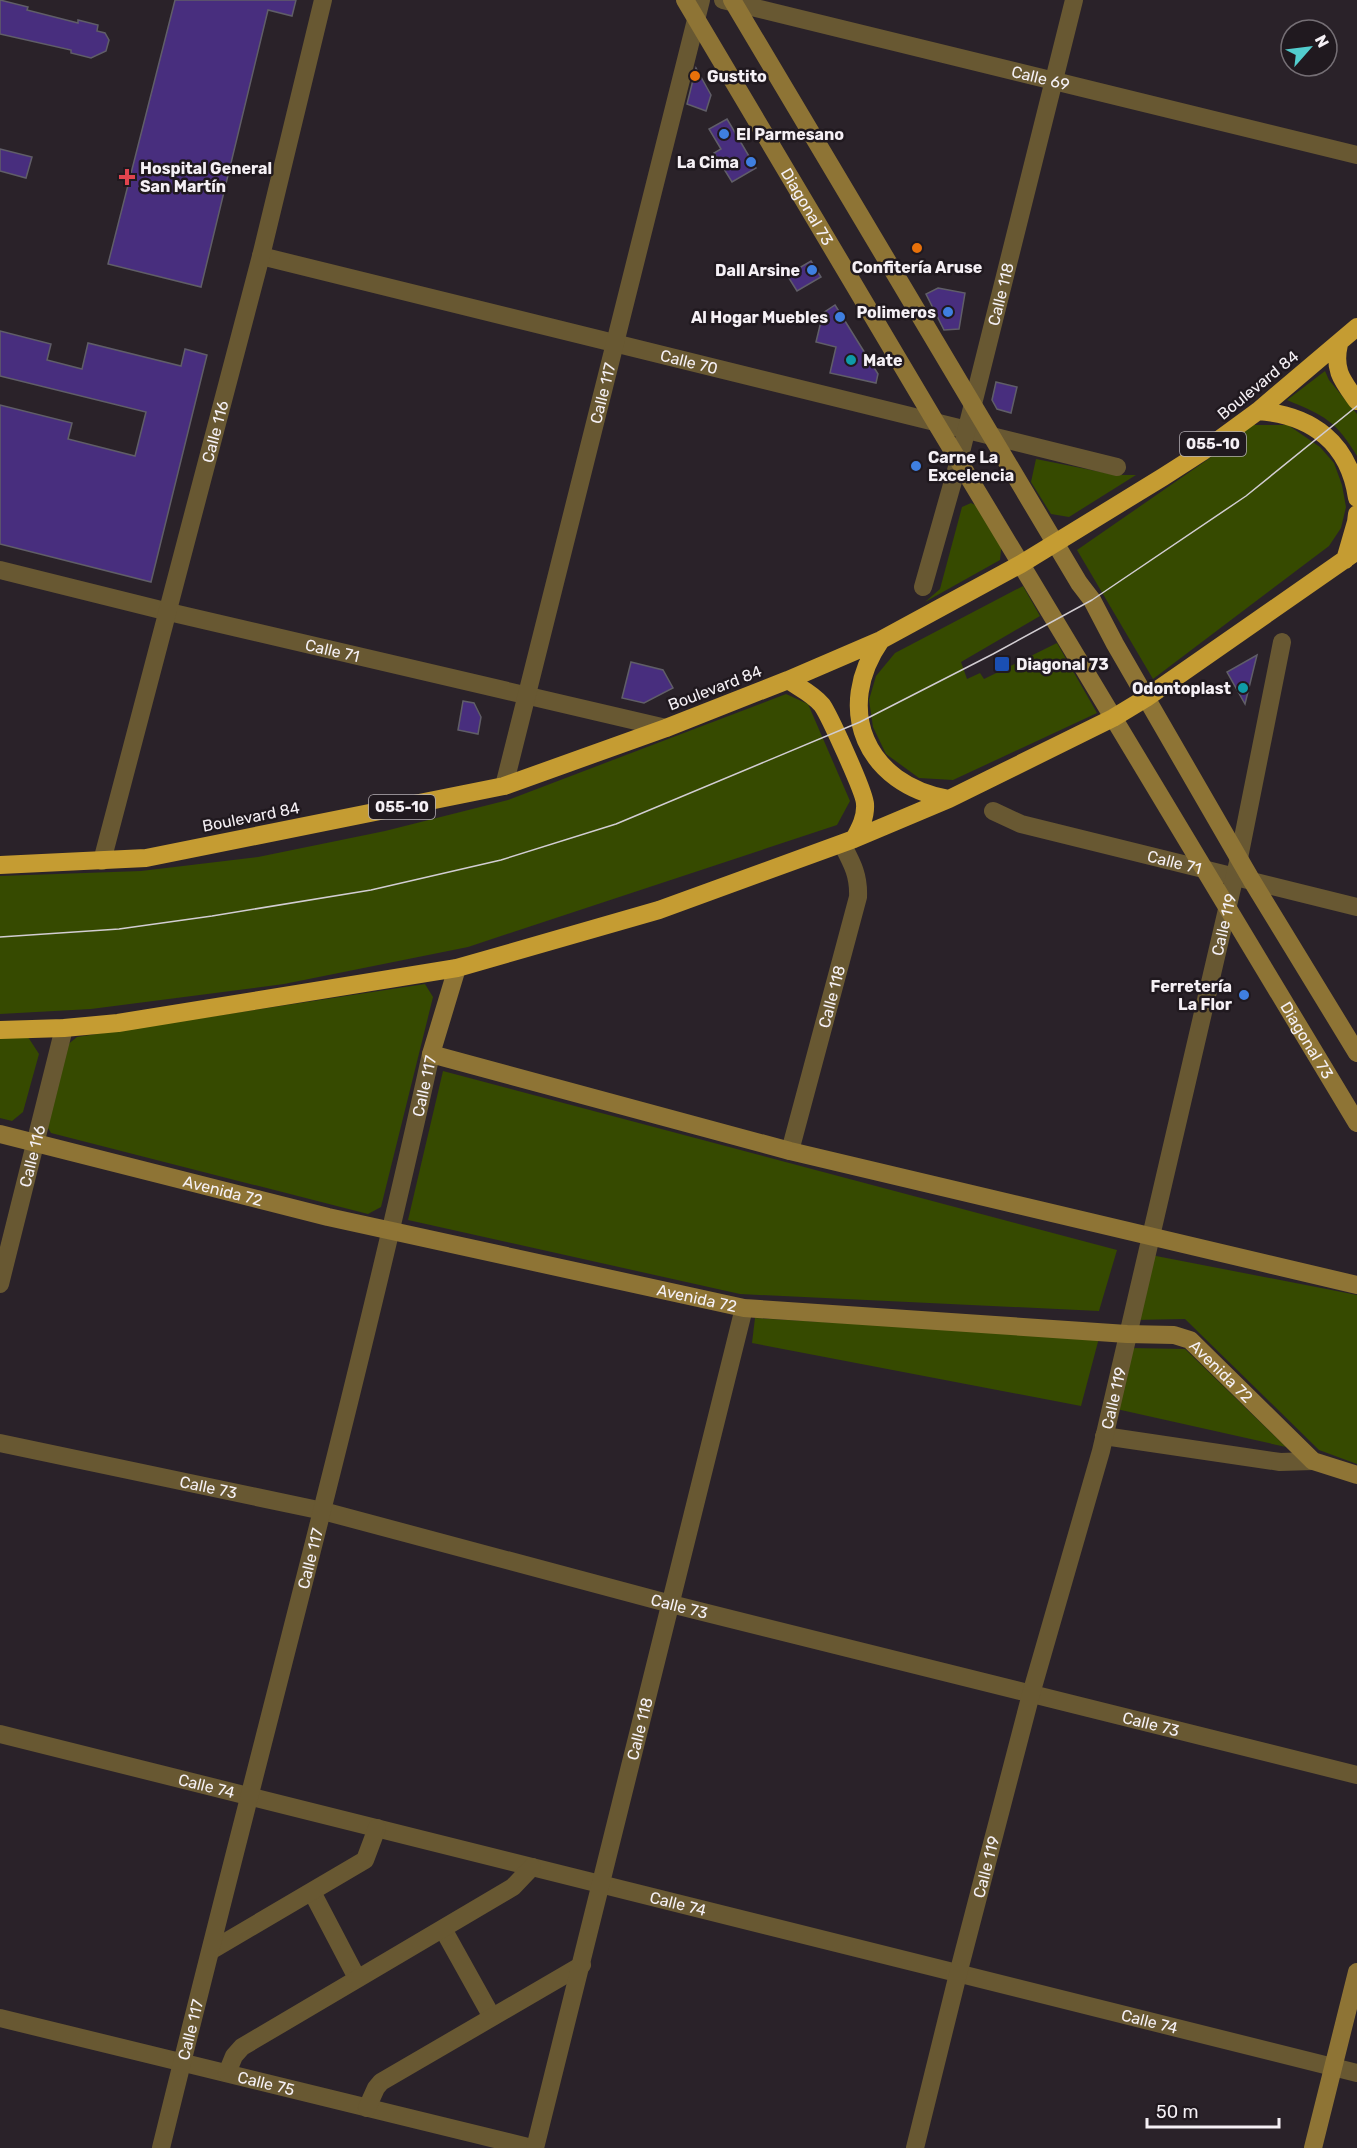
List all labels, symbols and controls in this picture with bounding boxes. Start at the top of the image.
north arrow [1279,18,1339,78]
text: N [1311,32,1333,51]
street label: Calle 69 [1010,61,1072,94]
place label: Gustito [707,67,767,86]
marker: Gustito [688,69,702,83]
place label: El Parmesano [736,125,844,144]
marker: El Parmesano [717,127,731,141]
place label: La Cima [677,153,739,172]
marker: La Cima [744,155,758,169]
place label: Hospital General San Martín [140,159,272,196]
street label: Diagonal 73 [777,164,838,249]
marker: Hospital General San Martín [118,168,136,186]
marker: Confitería Aruse [910,241,924,255]
place label: Confitería Aruse [852,258,982,277]
place label: Dall Arsine [715,261,800,280]
street label: Calle 118 [983,261,1017,327]
marker: Dall Arsine [805,263,819,277]
place label: Polimeros [856,303,936,322]
marker: Polimeros [941,305,955,319]
place label: Al Hogar Muebles [691,308,828,327]
marker: Al Hogar Muebles [833,310,847,324]
street label: Calle 70 [658,345,720,378]
street label: Boulevard 84 [1214,346,1302,424]
place label: Mate [863,351,903,370]
marker: Mate [844,353,858,367]
street label: Calle 117 [586,361,619,426]
street label: Calle 116 [198,398,232,465]
road number: 055-10 [1180,432,1246,456]
place label: Carne La Excelencia [928,448,1014,485]
marker: Carne La Excelencia [909,459,923,473]
street label: Calle 71 [303,635,362,666]
marker: Diagonal 73 [993,655,1011,673]
place label: Diagonal 73 [1016,655,1109,674]
street label: Boulevard 84 [665,661,765,715]
place label: Odontoplast [1132,679,1232,698]
marker: Odontoplast [1236,681,1250,695]
road number: 055-10 [369,795,435,819]
street label: Boulevard 84 [201,798,301,836]
street label: Calle 71 [1145,846,1204,878]
street label: Calle 119 [1207,892,1240,958]
street label: Calle 118 [814,963,849,1030]
place label: Ferretería La Flor [1151,977,1233,1014]
marker: Ferretería La Flor [1237,988,1251,1002]
street label: Diagonal 73 [1277,998,1338,1082]
street label: Calle 117 [408,1054,440,1118]
street label: Calle 116 [15,1122,49,1189]
street label: Avenida 72 [181,1171,265,1210]
street label: Avenida 72 [655,1280,739,1316]
street label: Avenida 72 [1186,1336,1257,1406]
street label: Calle 119 [1097,1365,1130,1431]
street label: Calle 73 [178,1472,239,1502]
street label: Calle 117 [293,1526,327,1591]
street label: Calle 73 [649,1590,710,1622]
street label: Calle 118 [622,1695,656,1762]
street label: Calle 73 [1121,1707,1181,1740]
street label: Calle 74 [176,1769,237,1802]
street label: Calle 119 [969,1834,1003,1900]
street label: Calle 74 [648,1887,709,1920]
street label: Calle 117 [174,1997,207,2062]
street label: Calle 74 [1119,2005,1180,2037]
street label: Calle 75 [236,2067,297,2099]
scale bar [1147,2091,1279,2129]
text: 50 m [1156,2101,1199,2123]

